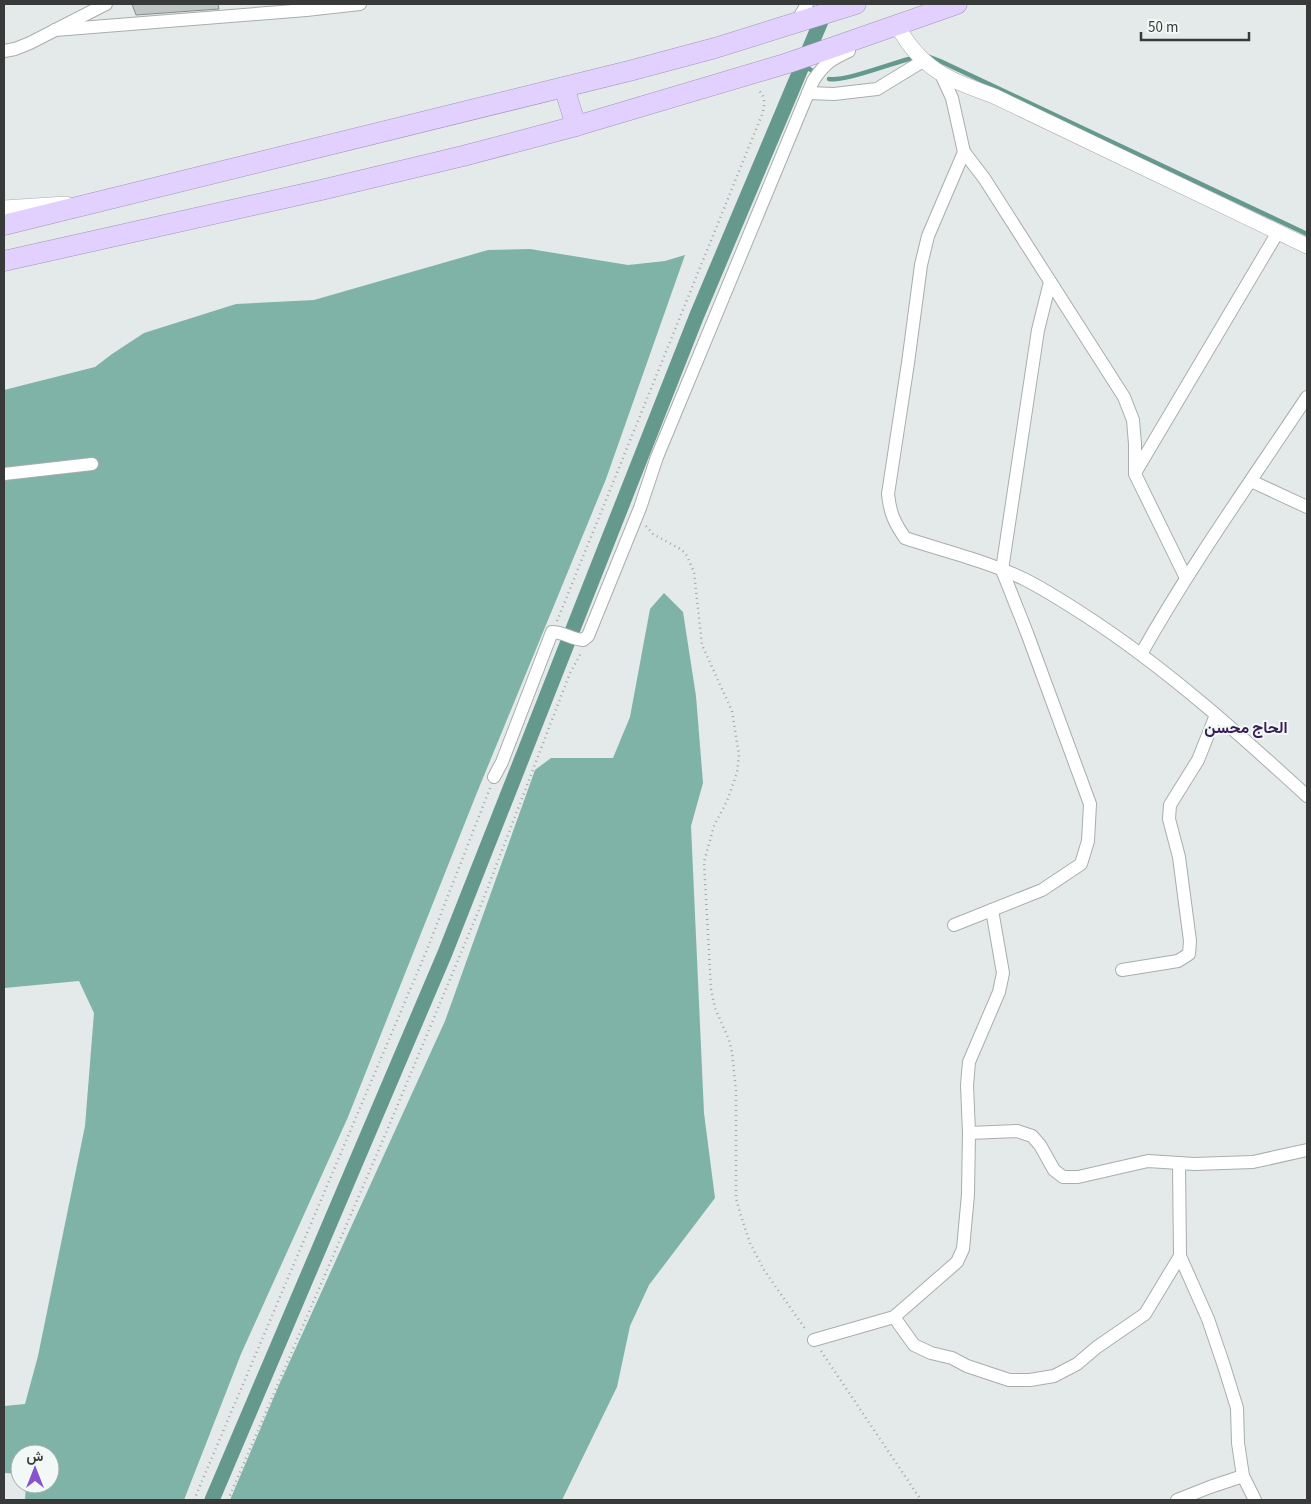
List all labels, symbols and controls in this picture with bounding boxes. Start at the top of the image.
scale bar [1141,10,1248,42]
text: 50 m [1148,17,1178,38]
district label: الحاج محسن [1204,717,1288,739]
north arrow [10,1444,60,1494]
text: ش [27,1447,44,1467]

